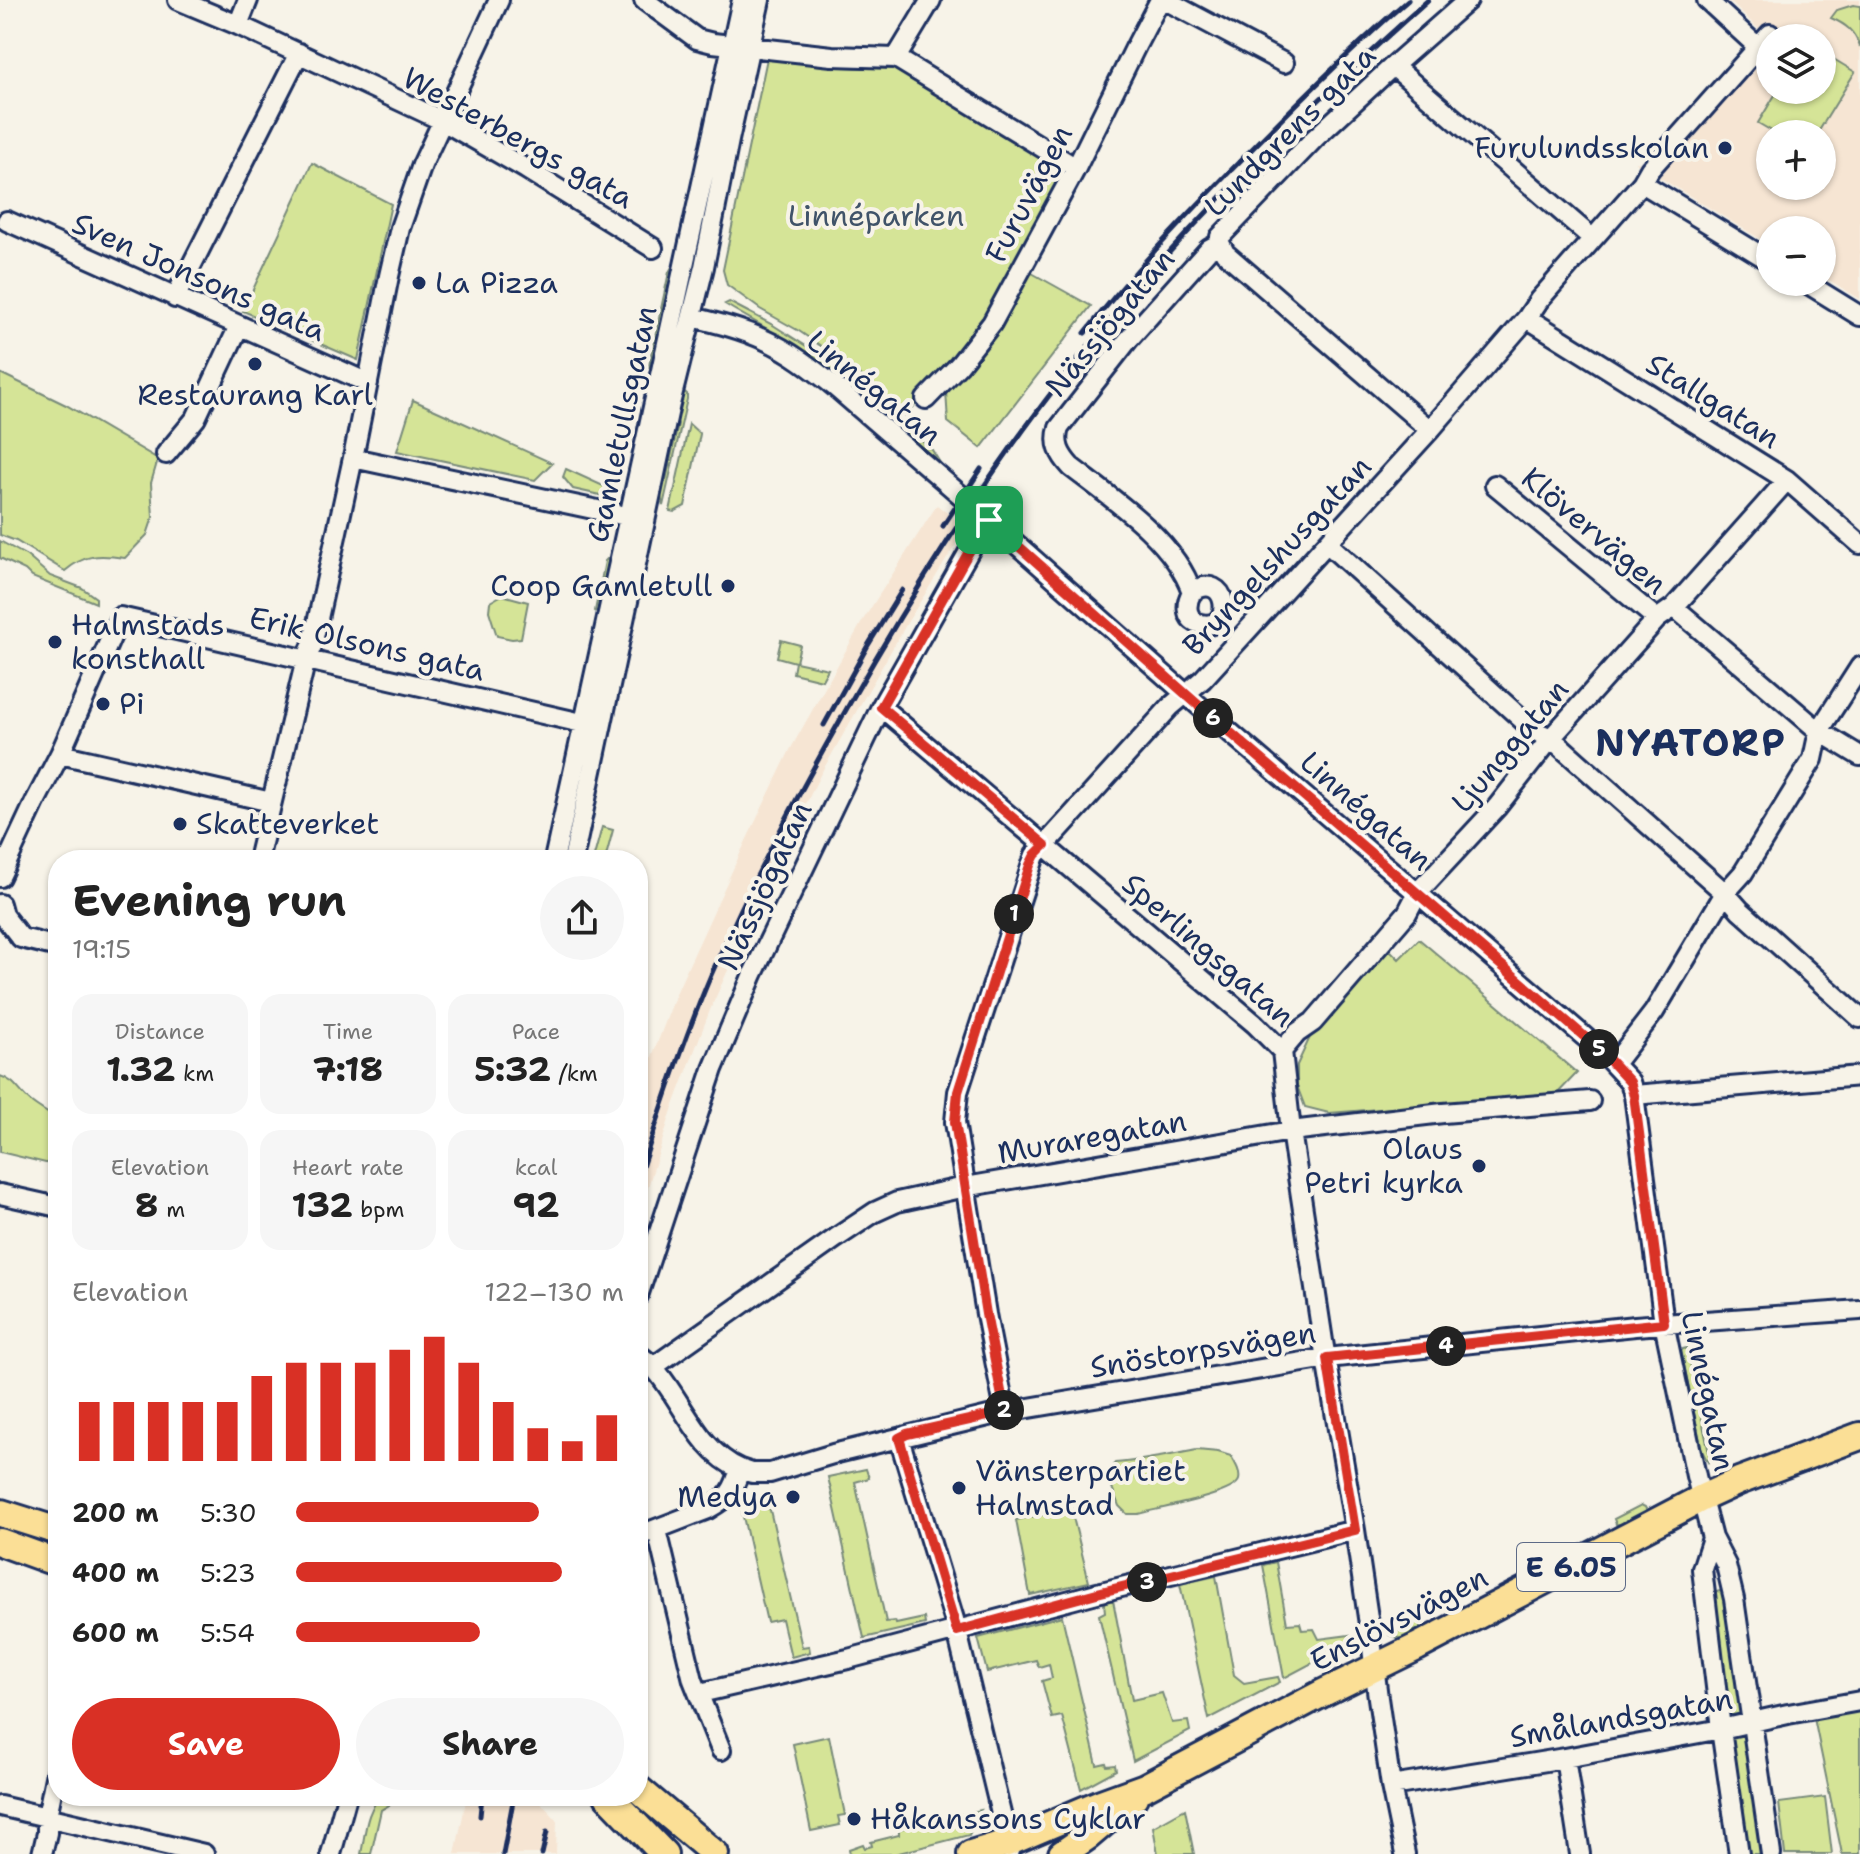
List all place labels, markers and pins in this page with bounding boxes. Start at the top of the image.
place label: Furulundsskolan [1474,127,1709,168]
marker: Furulundsskolan [1716,139,1734,157]
place label: La Pizza [435,262,558,303]
marker: La Pizza [410,274,428,292]
marker: Restaurang Karl [246,355,264,373]
place label: Restaurang Karl [137,374,373,415]
pin [955,486,1023,554]
place label: Coop Gamletull [490,565,712,606]
marker: Coop Gamletull [719,577,737,595]
place label: Halmstads konsthall [71,604,225,679]
marker: Halmstads konsthall [46,633,64,651]
place label: Pi [119,683,145,724]
marker: Pi [94,695,112,713]
pin: 6 [1193,698,1233,738]
place label: Skatteverket [196,803,379,844]
marker: Skatteverket [171,815,189,833]
pin: 1 [994,894,1034,934]
pin: 5 [1579,1029,1619,1069]
place label: Olaus Petri kyrka [1304,1128,1463,1203]
marker: Olaus Petri kyrka [1470,1157,1488,1175]
pin: 4 [1426,1326,1466,1366]
pin: 2 [984,1390,1024,1430]
place label: Vänsterpartiet Halmstad [975,1450,1186,1525]
place label: Medya [677,1476,777,1517]
marker: Vänsterpartiet Halmstad [950,1479,968,1497]
marker: Medya [784,1488,802,1506]
pin: 3 [1127,1562,1167,1602]
place label: Håkanssons Cyklar [870,1798,1146,1839]
marker: Håkanssons Cyklar [845,1810,863,1828]

